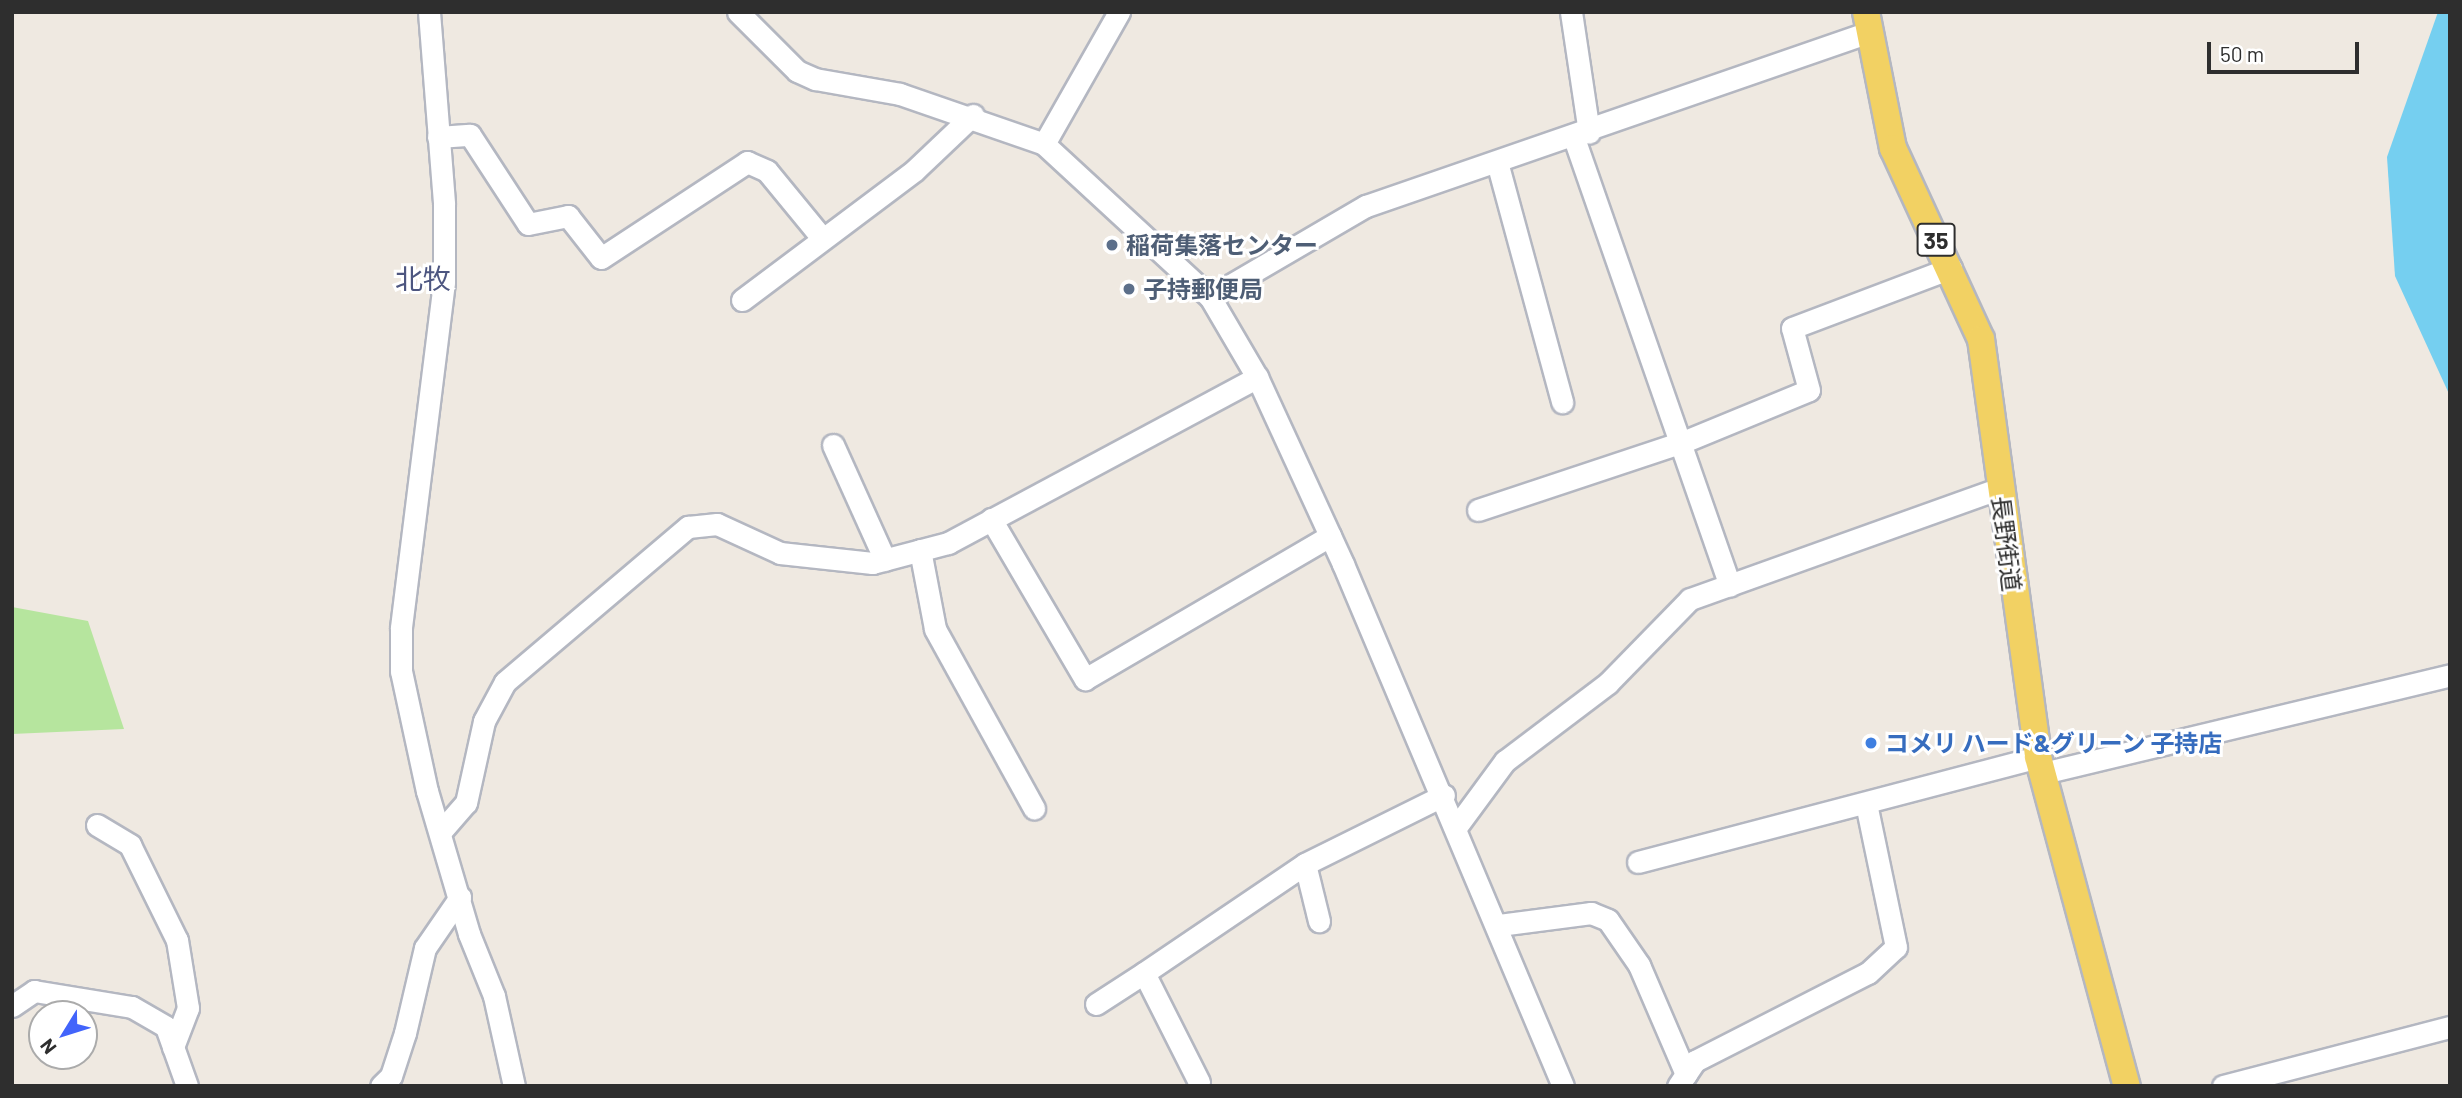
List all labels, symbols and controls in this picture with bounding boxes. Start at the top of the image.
scale bar [2210,28,2362,72]
text: 50 m [2220,41,2264,66]
road number: 35 [1915,220,1957,260]
place label: 稲荷集落センター [1126,231,1318,259]
marker: 稲荷集落センター [1104,237,1120,253]
district label: 北牧 [395,261,451,295]
place label: 子持郵便局 [1143,275,1263,303]
marker: 子持郵便局 [1121,281,1137,297]
street label: 長野街道 [1987,495,2027,593]
place label: コメリ ハード&グリーン 子持店 [1885,729,2224,757]
marker: コメリ ハード&グリーン 子持店 [1863,735,1879,751]
north arrow [28,1000,98,1070]
text: N [35,1035,61,1059]

